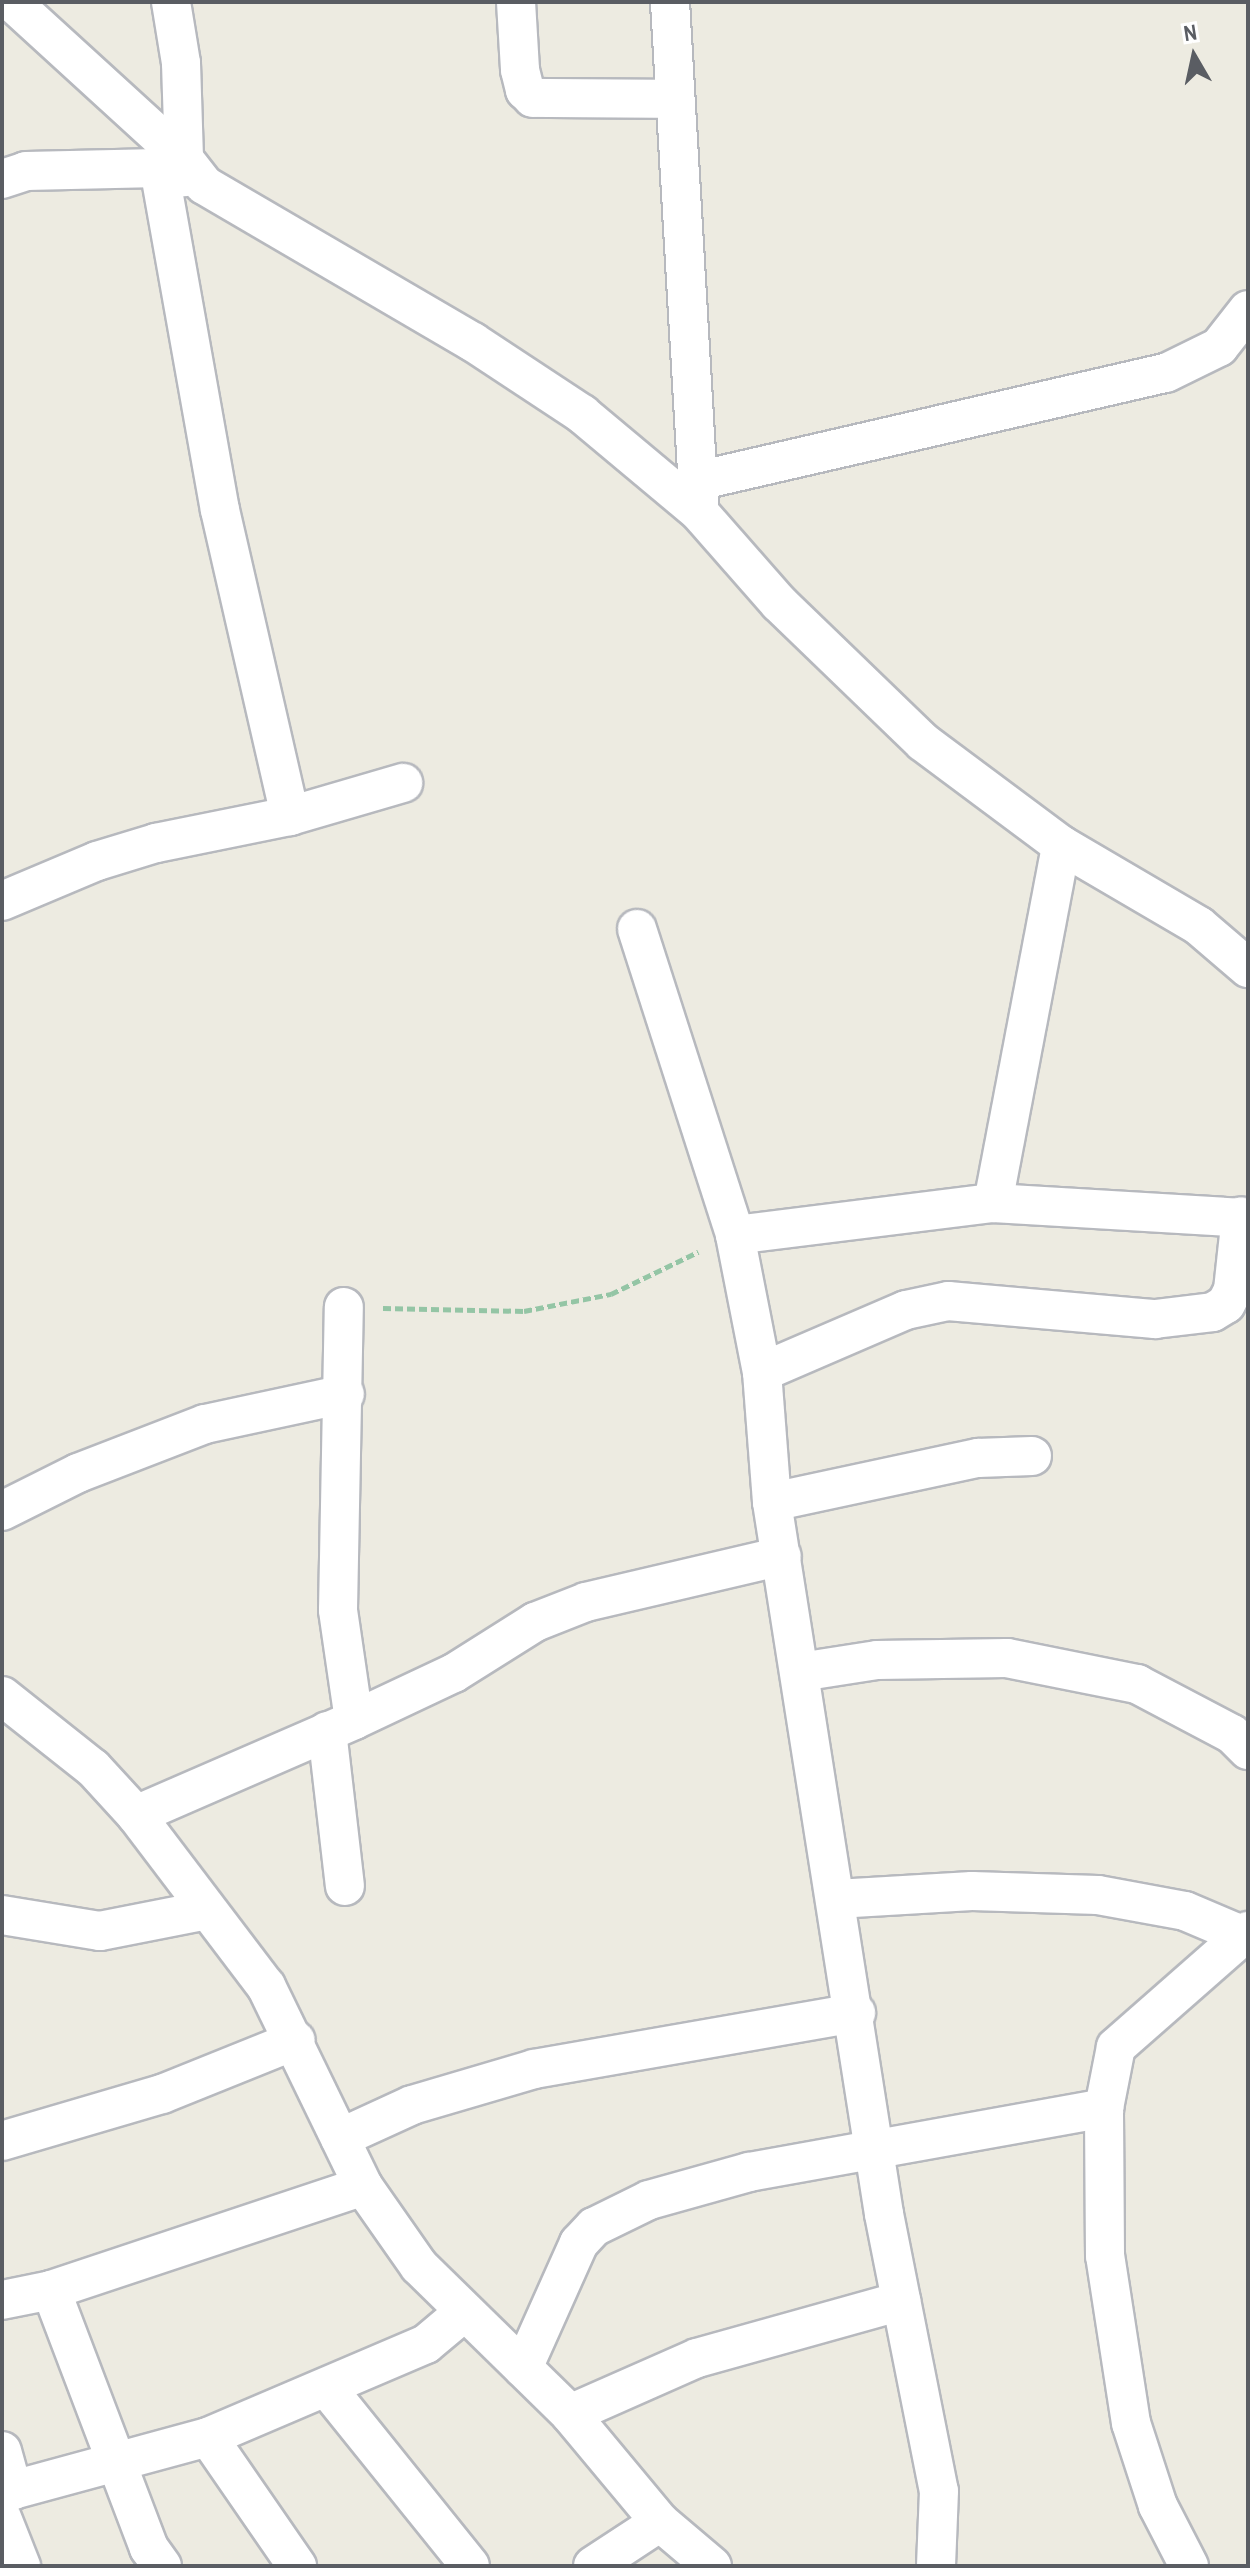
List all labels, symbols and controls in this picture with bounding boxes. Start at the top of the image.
north arrow [1154,16,1234,96]
text: N [1181,16,1199,48]

